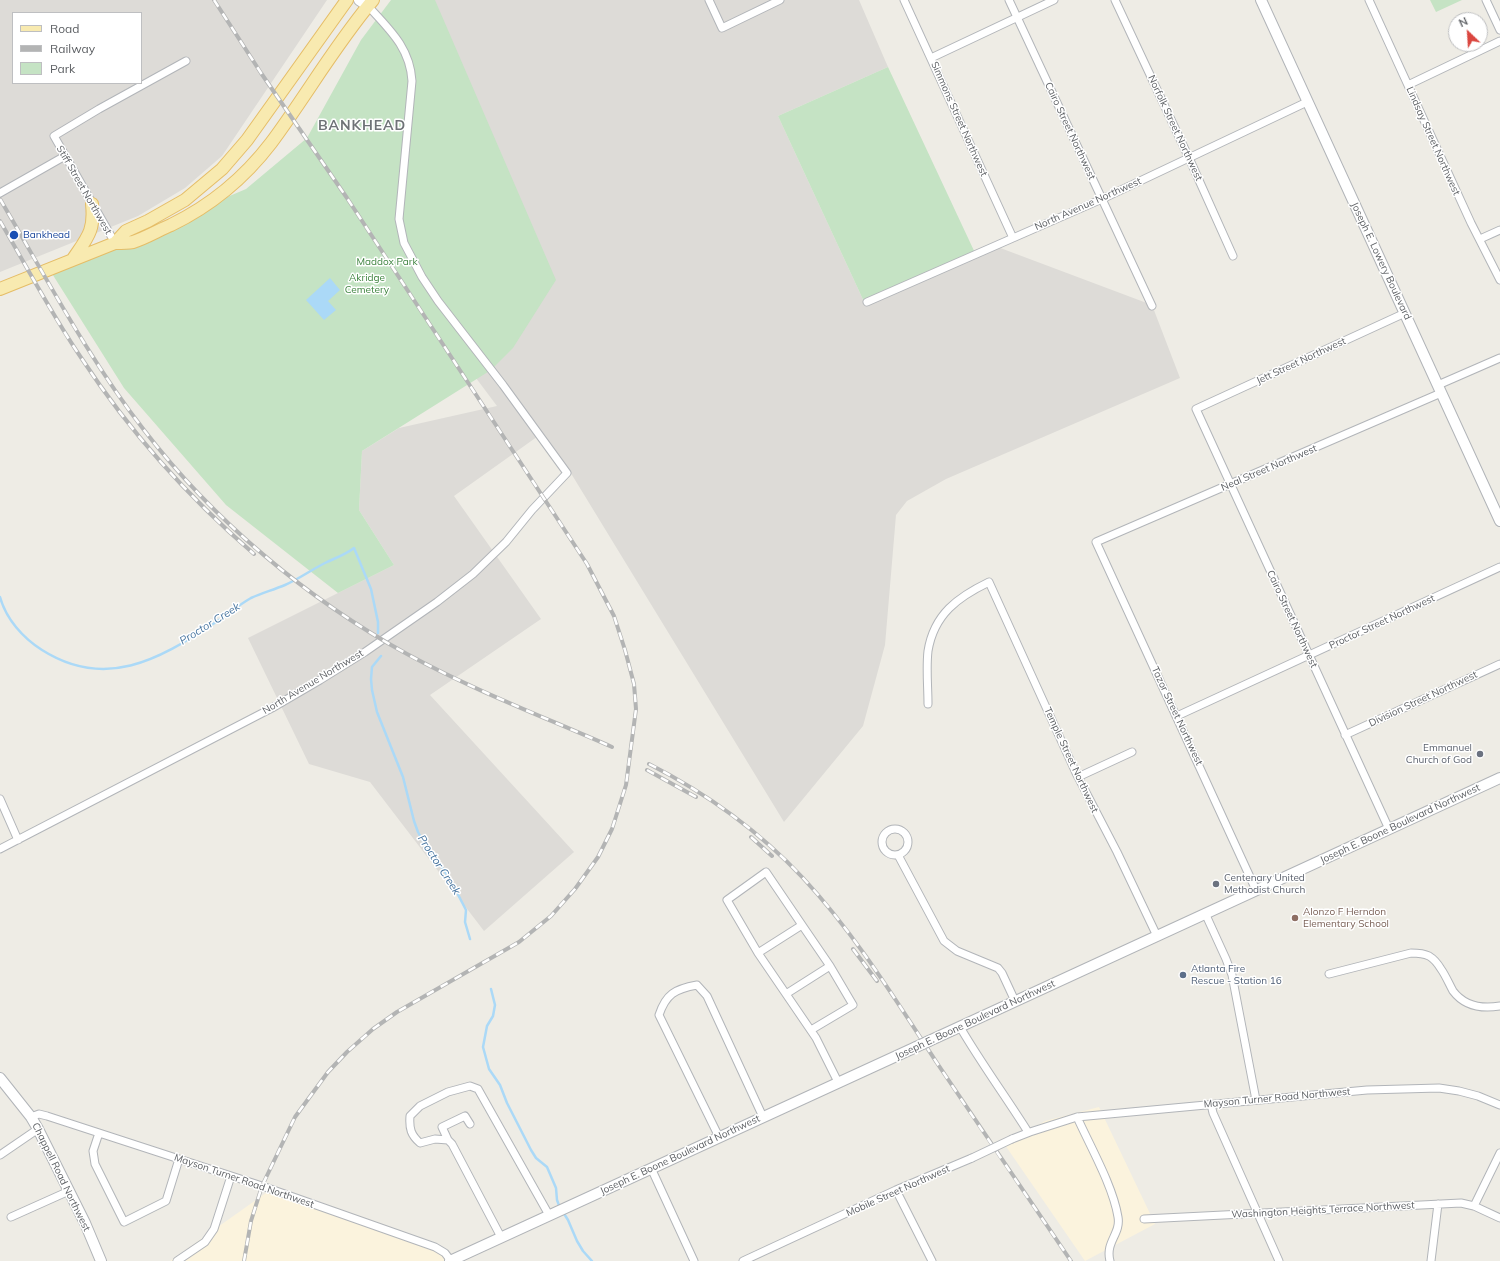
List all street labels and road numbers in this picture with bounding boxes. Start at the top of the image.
street label: Simmons Street Northwest [928,60,990,178]
street label: Norfolk Street Northwest [1145,73,1205,183]
street label: Cairo Street Northwest [1042,80,1098,182]
street label: Lindsay Street Northwest [1404,85,1462,197]
street label: Stiff Street Northwest [54,144,114,236]
street label: North Avenue Northwest [1033,175,1143,233]
street label: Joseph E. Lowery Boulevard [1348,200,1414,322]
street label: Jett Street Northwest [1254,335,1348,387]
street label: Neal Street Northwest [1219,442,1319,494]
street label: Cairo Street Northwest [1264,568,1320,670]
street label: Proctor Street Northwest [1327,592,1437,652]
street label: North Avenue Northwest [260,647,366,717]
street label: Tazor Street Northwest [1149,665,1205,767]
street label: Division Street Northwest [1367,669,1479,729]
street label: Temple Street Northwest [1041,705,1101,815]
street label: Joseph E. Boone Boulevard Northwest [1318,782,1482,866]
street label: Joseph E. Boone Boulevard Northwest [893,978,1057,1062]
street label: Mayson Turner Road Northwest [1203,1086,1351,1110]
street label: Joseph E. Boone Boulevard Northwest [598,1113,762,1197]
street label: Chappell Road Northwest [29,1121,93,1233]
street label: Mayson Turner Road Northwest [172,1151,316,1211]
street label: Mobile Street Northwest [844,1163,952,1219]
street label: Washington Heights Terrace Northwest [1231,1199,1415,1221]

